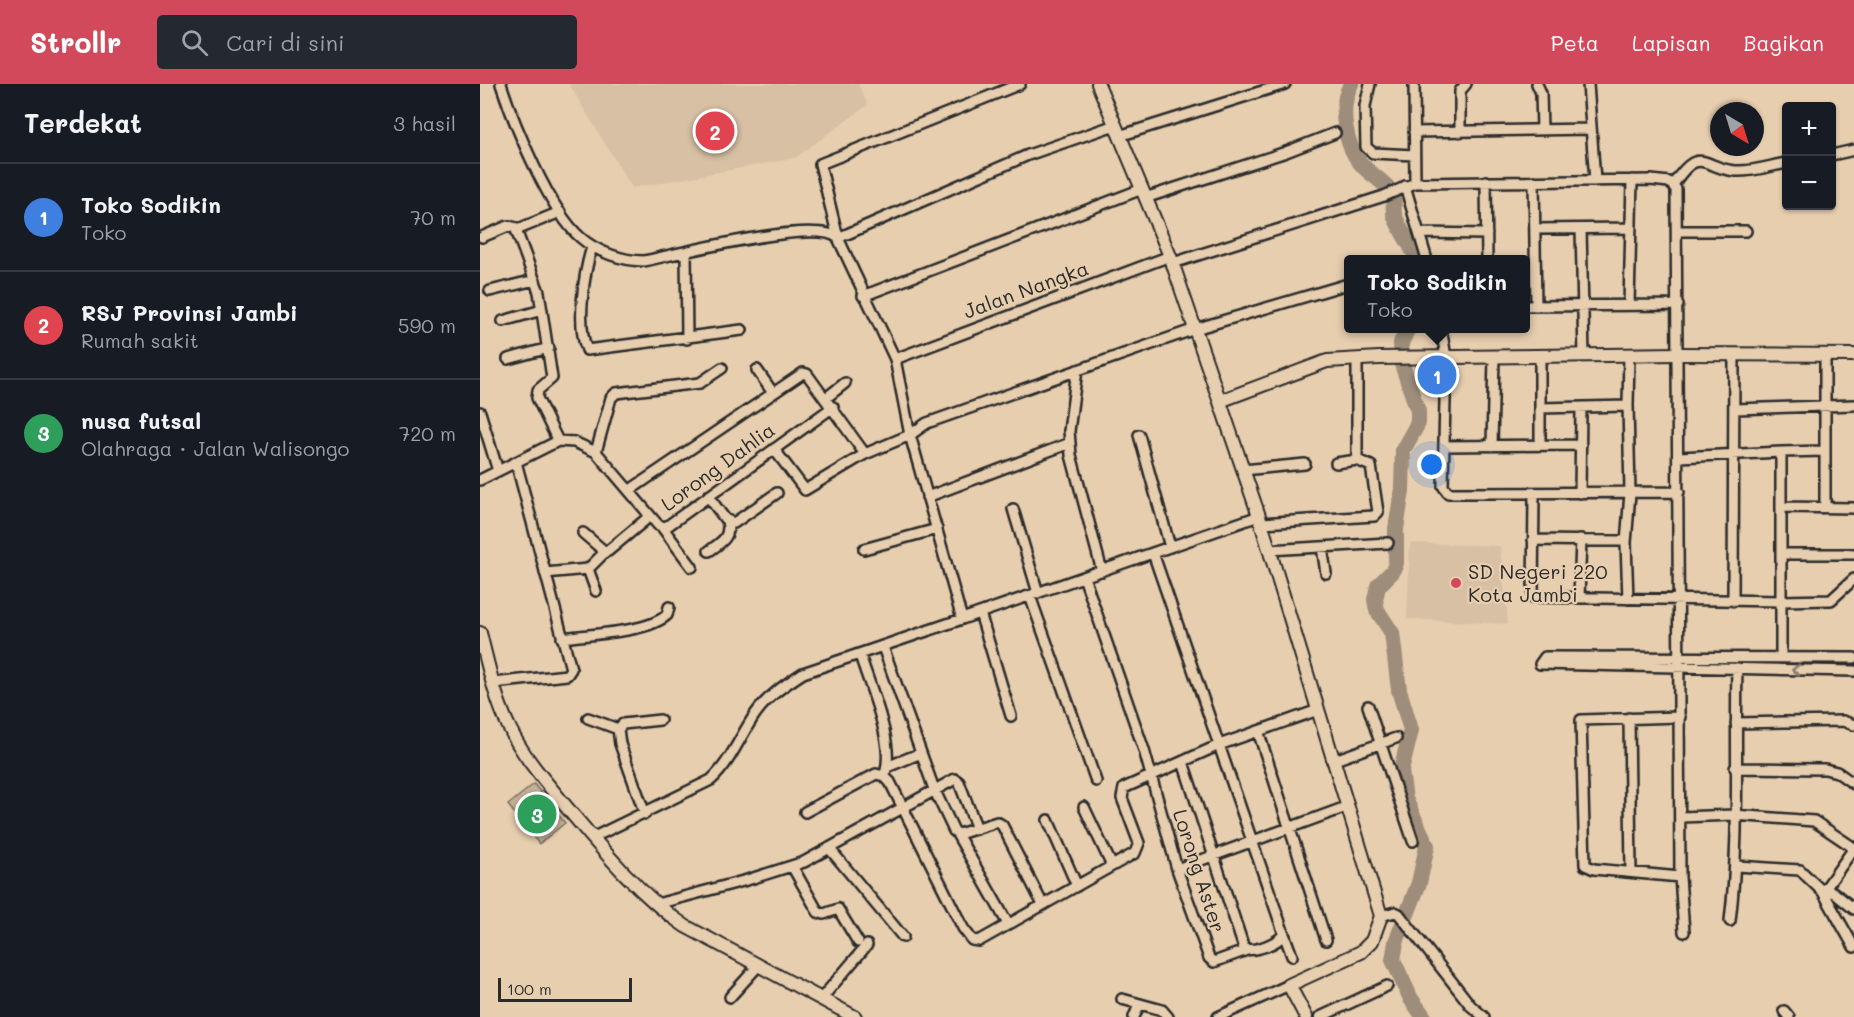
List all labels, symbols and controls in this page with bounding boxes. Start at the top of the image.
search box [157,15,577,69]
text: Strollr [30,24,121,60]
icon: search [178,26,211,59]
text: Cari di sini [226,28,345,57]
text: Peta [1551,29,1599,56]
text: Lapisan [1632,29,1710,56]
text: Bagikan [1743,29,1824,56]
north arrow [1710,102,1764,156]
map controls [1782,102,1836,210]
button: + [1782,102,1836,156]
text: Terdekat [24,106,142,140]
pin: 2 [696,108,734,154]
text: 3 hasil [393,110,456,136]
button: − [1782,156,1836,210]
text: Toko Sodikin [81,190,221,219]
text: 1 [39,204,48,230]
text: 70 m [410,204,456,230]
text: Toko [81,219,126,245]
street label: Jalan Nangka [959,254,1092,324]
popup [1344,255,1530,333]
text: Toko Sodikin [1367,267,1507,296]
text: Toko [1367,296,1413,322]
text: RSJ Provinsi Jambi [81,298,298,327]
text: 2 [38,312,49,338]
text: 590 m [398,312,456,338]
text: Rumah sakit [81,327,199,353]
pin: 1 [1418,352,1456,398]
text: nusa futsal [81,406,201,435]
street label: Lorong Dahlia [655,416,779,516]
text: 3 [38,420,50,446]
text: 720 m [399,420,456,446]
text: Olahraga · Jalan Walisongo [81,435,349,461]
your location [1417,450,1446,479]
place label: SD Negeri 220 Kota Jambi [1468,558,1608,607]
marker: SD Negeri 220 Kota Jambi [1449,576,1463,590]
one-way arrow [1791,663,1800,676]
pin: 3 [518,792,556,836]
street label: Lorong Aster [1168,806,1232,936]
scale bar [498,975,632,1002]
text: 100 m [507,978,552,999]

